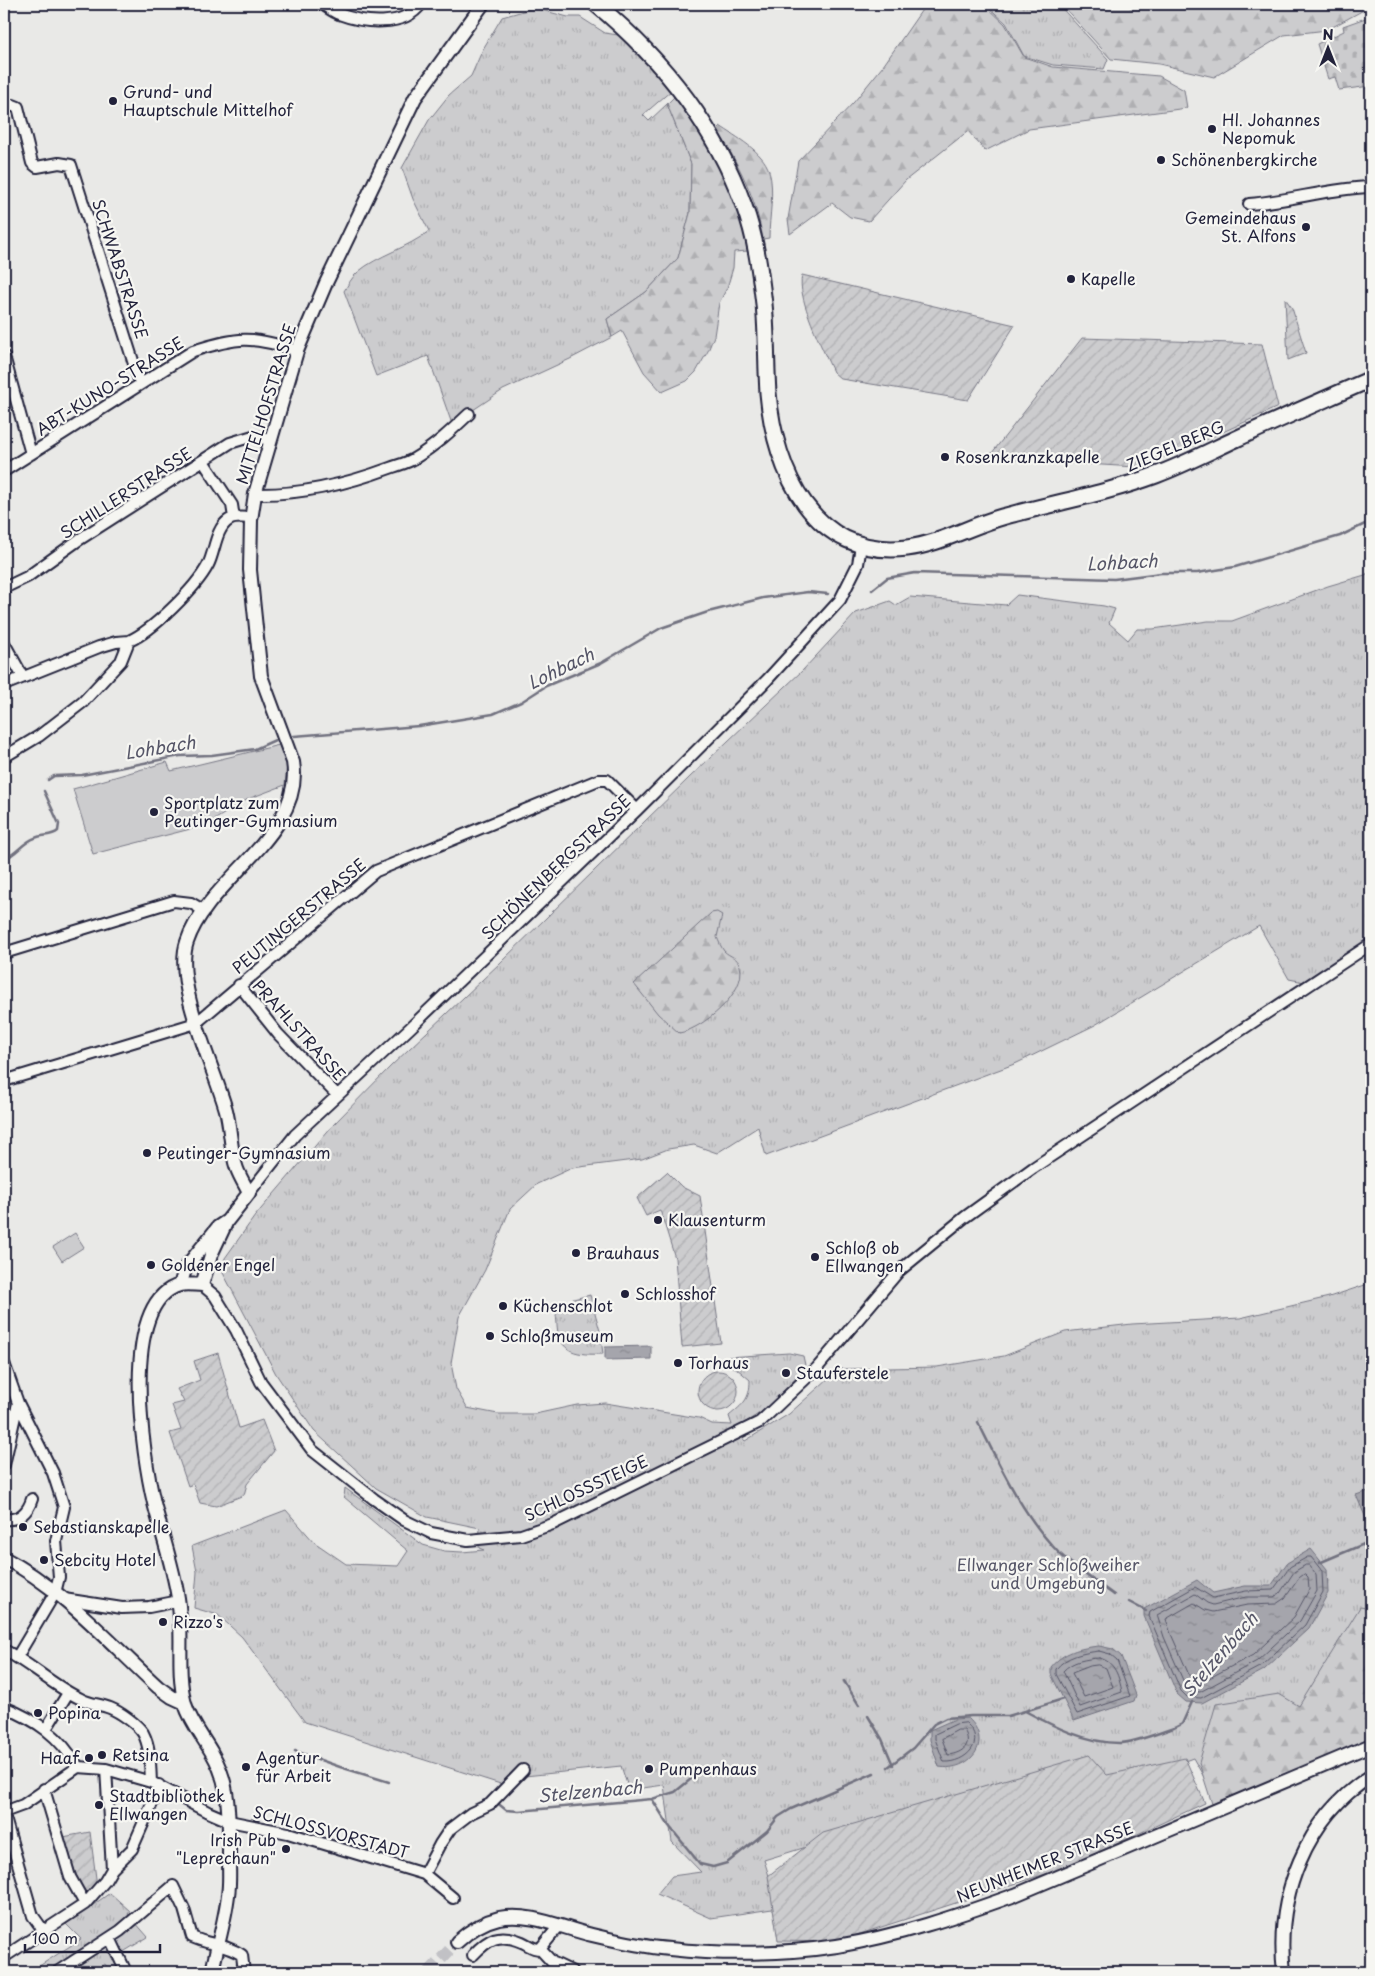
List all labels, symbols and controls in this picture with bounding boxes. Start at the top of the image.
north arrow [1302,22,1352,72]
text: N [1322,24,1334,45]
place label: Grund- und Hauptschule Mittelhof [123,79,294,121]
marker: Grund- und Hauptschule Mittelhof [107,95,119,107]
place label: Hl. Johannes Nepomuk [1222,107,1320,149]
marker: Hl. Johannes Nepomuk [1206,123,1218,135]
place label: Schönenbergkirche [1171,147,1317,171]
marker: Schönenbergkirche [1155,154,1167,166]
street label: SCHWABSTRASSE [87,196,155,342]
place label: Gemeindehaus St. Alfons [1185,205,1296,247]
marker: Gemeindehaus St. Alfons [1300,221,1312,233]
place label: Kapelle [1081,266,1136,290]
marker: Kapelle [1065,273,1077,285]
street label: MITTELHOFSTRASSE [229,320,301,487]
street label: ABT-KUNO-STRASSE [31,330,188,440]
street label: ZIEGELBERG [1122,414,1228,477]
street label: SCHILLERSTRASSE [55,441,196,544]
place label: Rosenkranzkapelle [955,444,1100,468]
marker: Rosenkranzkapelle [939,451,951,463]
water label: Lohbach [1086,546,1159,577]
water label: Lohbach [523,640,599,695]
water label: Lohbach [123,728,197,765]
street label: SCHÖNENBERGSTRASSE [475,788,636,944]
place label: Sportplatz zum Peutinger-Gymnasium [164,790,338,832]
marker: Sportplatz zum Peutinger-Gymnasium [148,806,160,818]
street label: PEUTINGERSTRASSE [226,852,371,979]
street label: PRAHLSTRASSE [248,973,352,1085]
place label: Peutinger-Gymnasium [157,1140,331,1164]
marker: Peutinger-Gymnasium [141,1147,153,1159]
place label: Klausenturm [668,1207,766,1231]
marker: Klausenturm [652,1214,664,1226]
place label: Schloß ob Ellwangen [825,1235,904,1277]
place label: Brauhaus [586,1240,659,1264]
marker: Brauhaus [570,1247,582,1259]
marker: Schloß ob Ellwangen [809,1251,821,1263]
place label: Goldener Engel [161,1252,275,1276]
marker: Goldener Engel [145,1259,157,1271]
place label: Schlosshof [635,1281,717,1305]
marker: Schlosshof [619,1288,631,1300]
place label: Küchenschlot [513,1293,613,1317]
marker: Küchenschlot [497,1300,509,1312]
place label: Schloßmuseum [500,1323,614,1347]
marker: Schloßmuseum [484,1330,496,1342]
place label: Torhaus [688,1350,749,1374]
marker: Torhaus [672,1357,684,1369]
place label: Stauferstele [796,1360,889,1384]
marker: Stauferstele [780,1367,792,1379]
street label: SCHLOSSSTEIGE [520,1448,651,1526]
place label: Sebastianskapelle [33,1514,170,1538]
marker: Sebastianskapelle [17,1521,29,1533]
place label: Sebcity Hotel [54,1547,156,1571]
park label: Ellwanger Schloßweiher und Umgebung [957,1552,1140,1594]
marker: Sebcity Hotel [38,1554,50,1566]
water label: Stelzenbach [1174,1605,1264,1702]
place label: Rizzo's [173,1609,223,1633]
marker: Rizzo's [157,1616,169,1628]
place label: Popina [48,1700,101,1724]
marker: Popina [32,1707,44,1719]
place label: Retsina [112,1742,169,1766]
place label: Haaf [41,1745,80,1769]
place label: Agentur für Arbeit [256,1745,332,1787]
marker: Retsina [96,1749,108,1761]
marker: Haaf [83,1752,95,1764]
place label: Pumpenhaus [659,1756,757,1780]
marker: Agentur für Arbeit [240,1761,252,1773]
marker: Pumpenhaus [643,1763,655,1775]
water label: Stelzenbach [537,1772,644,1809]
place label: Stadtbibliothek Ellwangen [109,1783,225,1825]
marker: Stadtbibliothek Ellwangen [93,1799,105,1811]
street label: SCHLOSSVORSTADT [251,1799,412,1863]
street label: NEUNHEIMER STRASSE [953,1815,1137,1908]
place label: Irish Pub "Leprechaun" [176,1827,276,1869]
marker: Irish Pub "Leprechaun" [280,1843,292,1855]
scale bar [25,1921,160,1953]
text: 100 m [32,1926,78,1949]

